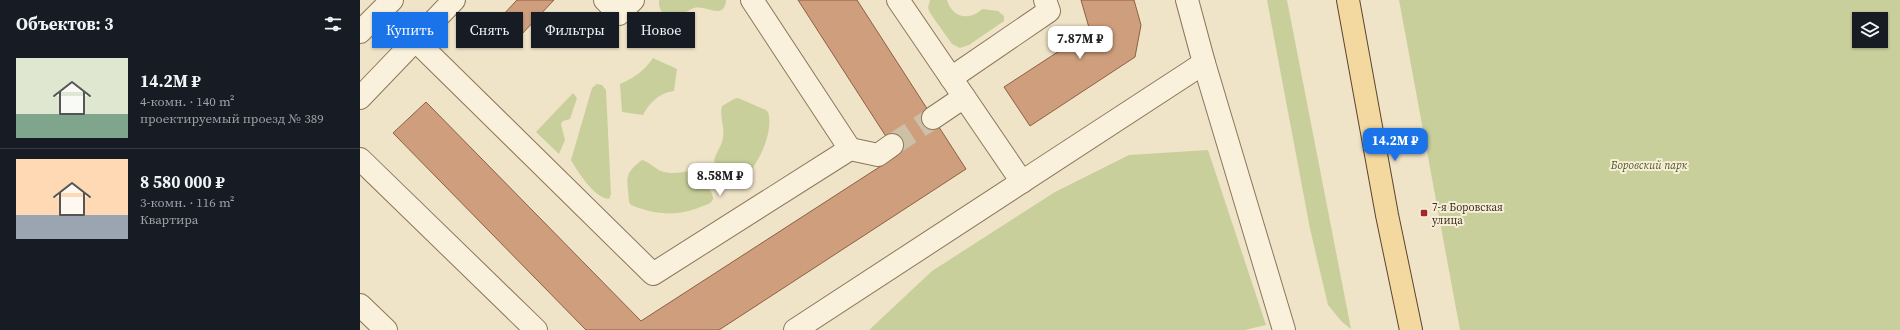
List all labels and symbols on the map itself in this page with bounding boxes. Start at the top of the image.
pin: 7.87M ₽ [1043,26,1117,60]
pin: 14.2M ₽ [1358,128,1432,162]
park label: Боровский парк [1610,158,1688,173]
pin: 8.58M ₽ [683,163,757,197]
place label: 7-я Боровская улица [1432,200,1503,228]
marker: 7-я Боровская улица [1419,208,1429,218]

